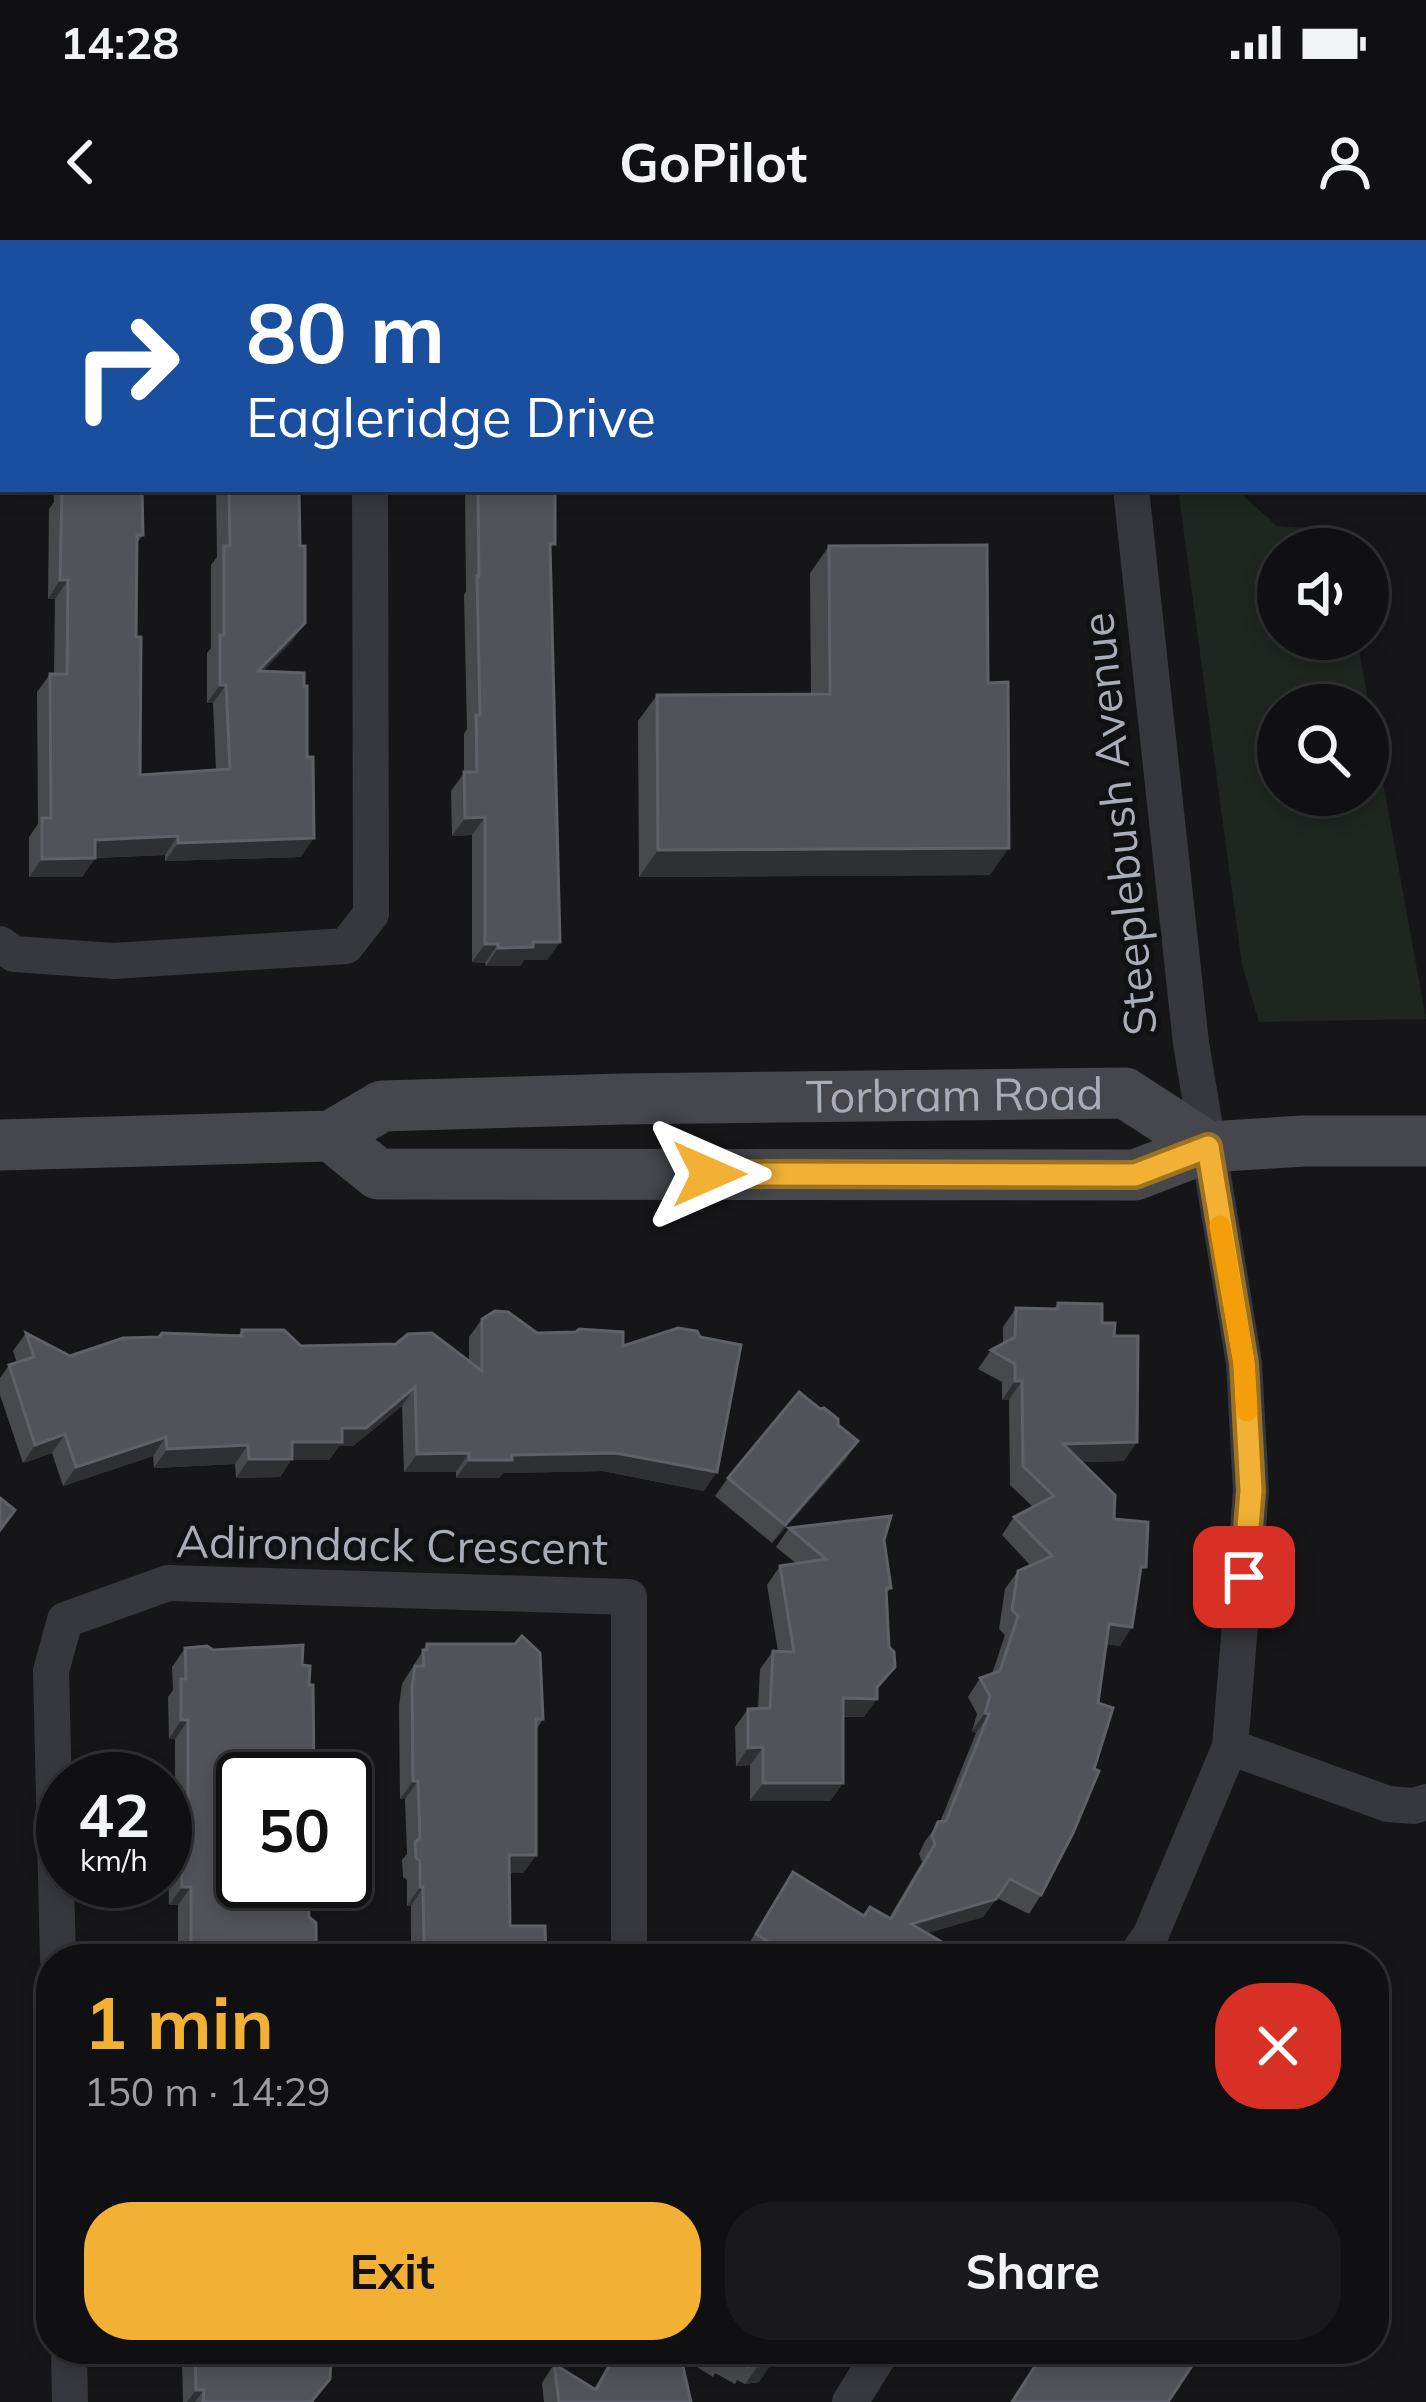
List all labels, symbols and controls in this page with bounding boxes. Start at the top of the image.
text: 14:28 [60,14,179,70]
text: GoPilot [619,128,807,196]
icon: back [48,129,114,195]
icon: person [1312,129,1378,195]
text: 80 m [246,279,445,384]
icon: right [48,288,204,444]
text: Eagleridge Drive [246,383,656,451]
map controls [1257,528,1389,816]
button: sound [1257,528,1389,660]
street label: Steeplebush Avenue [1068,610,1168,1038]
button: search [1257,684,1389,816]
street label: Torbram Road [805,1064,1104,1124]
position arrow [646,1111,772,1237]
street label: Adirondack Crescent [176,1512,608,1576]
pin [1193,1526,1295,1628]
icon: arrive [1211,1544,1277,1610]
speed limit sign: 50 [216,1752,372,1908]
text: 42 [78,1777,150,1852]
text: km/h [80,1841,148,1879]
text: 1 min [84,1977,274,2067]
button: close [1215,1983,1341,2109]
text: 150 m · 14:29 [84,2067,330,2116]
button: Exit [84,2202,701,2340]
button: Share [725,2202,1341,2340]

